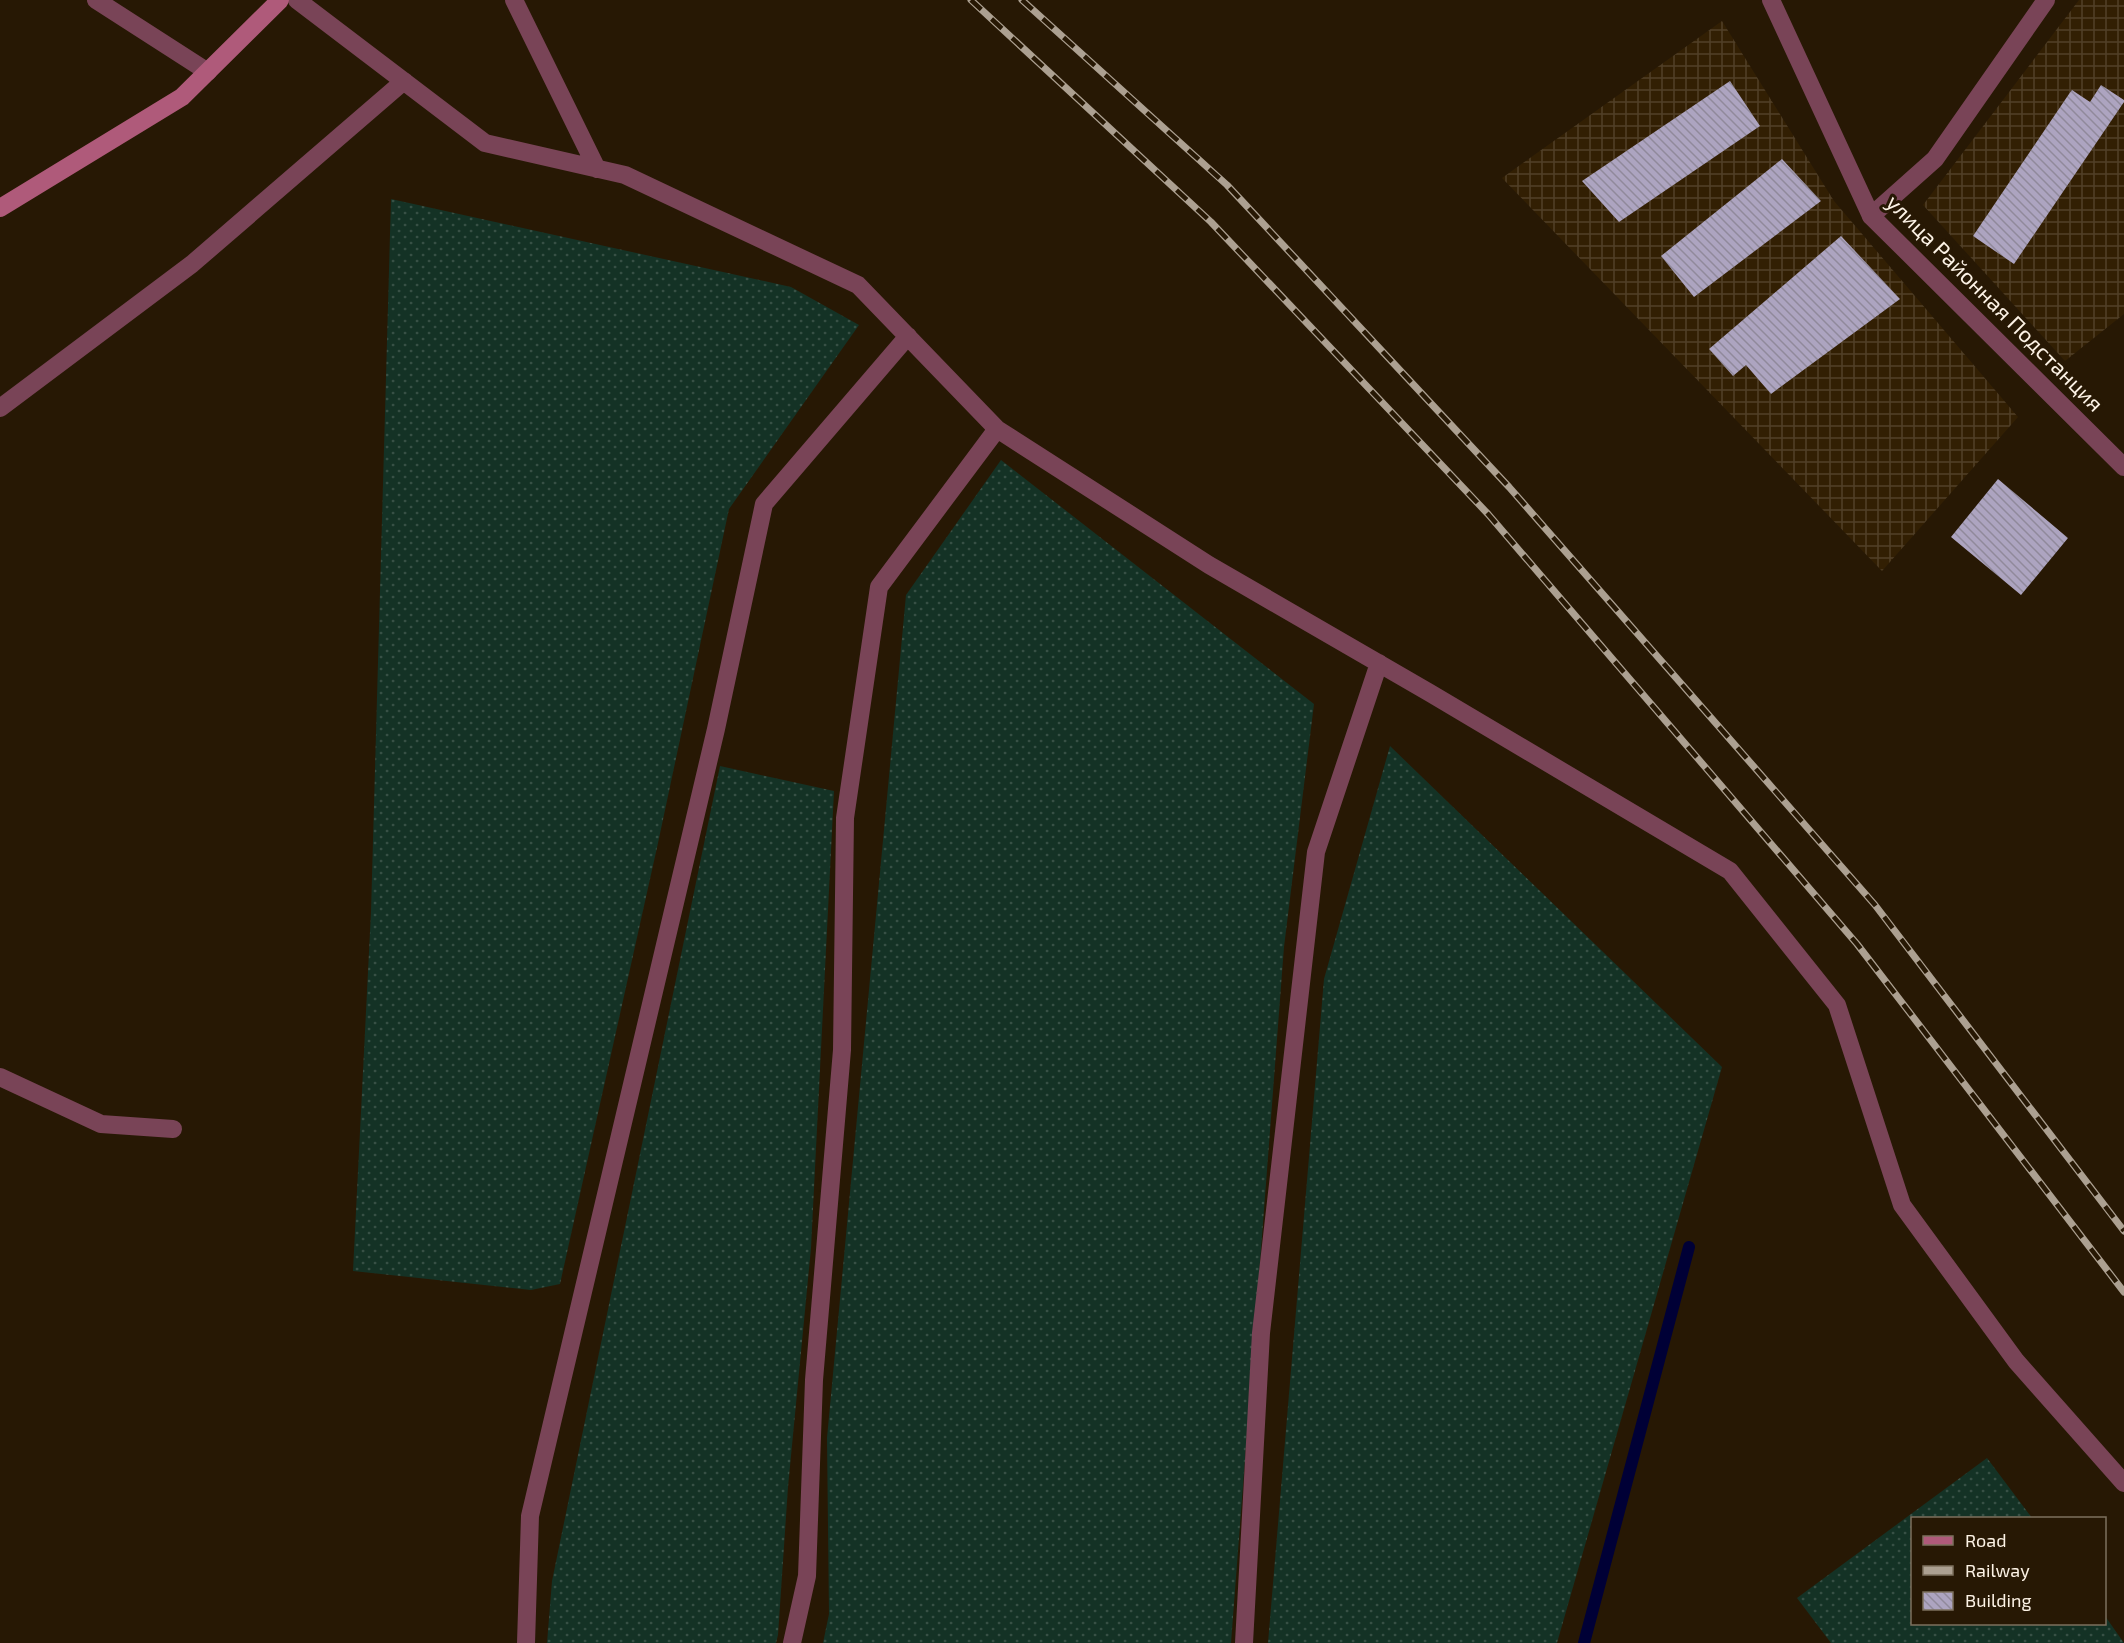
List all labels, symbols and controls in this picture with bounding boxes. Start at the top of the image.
street label: улица Районная Подстанция [1881,188,2110,417]
legend [1911,1517,2106,1625]
text: Road [1965,1529,2006,1551]
text: Railway [1965,1559,2030,1581]
text: Building [1965,1589,2032,1611]

